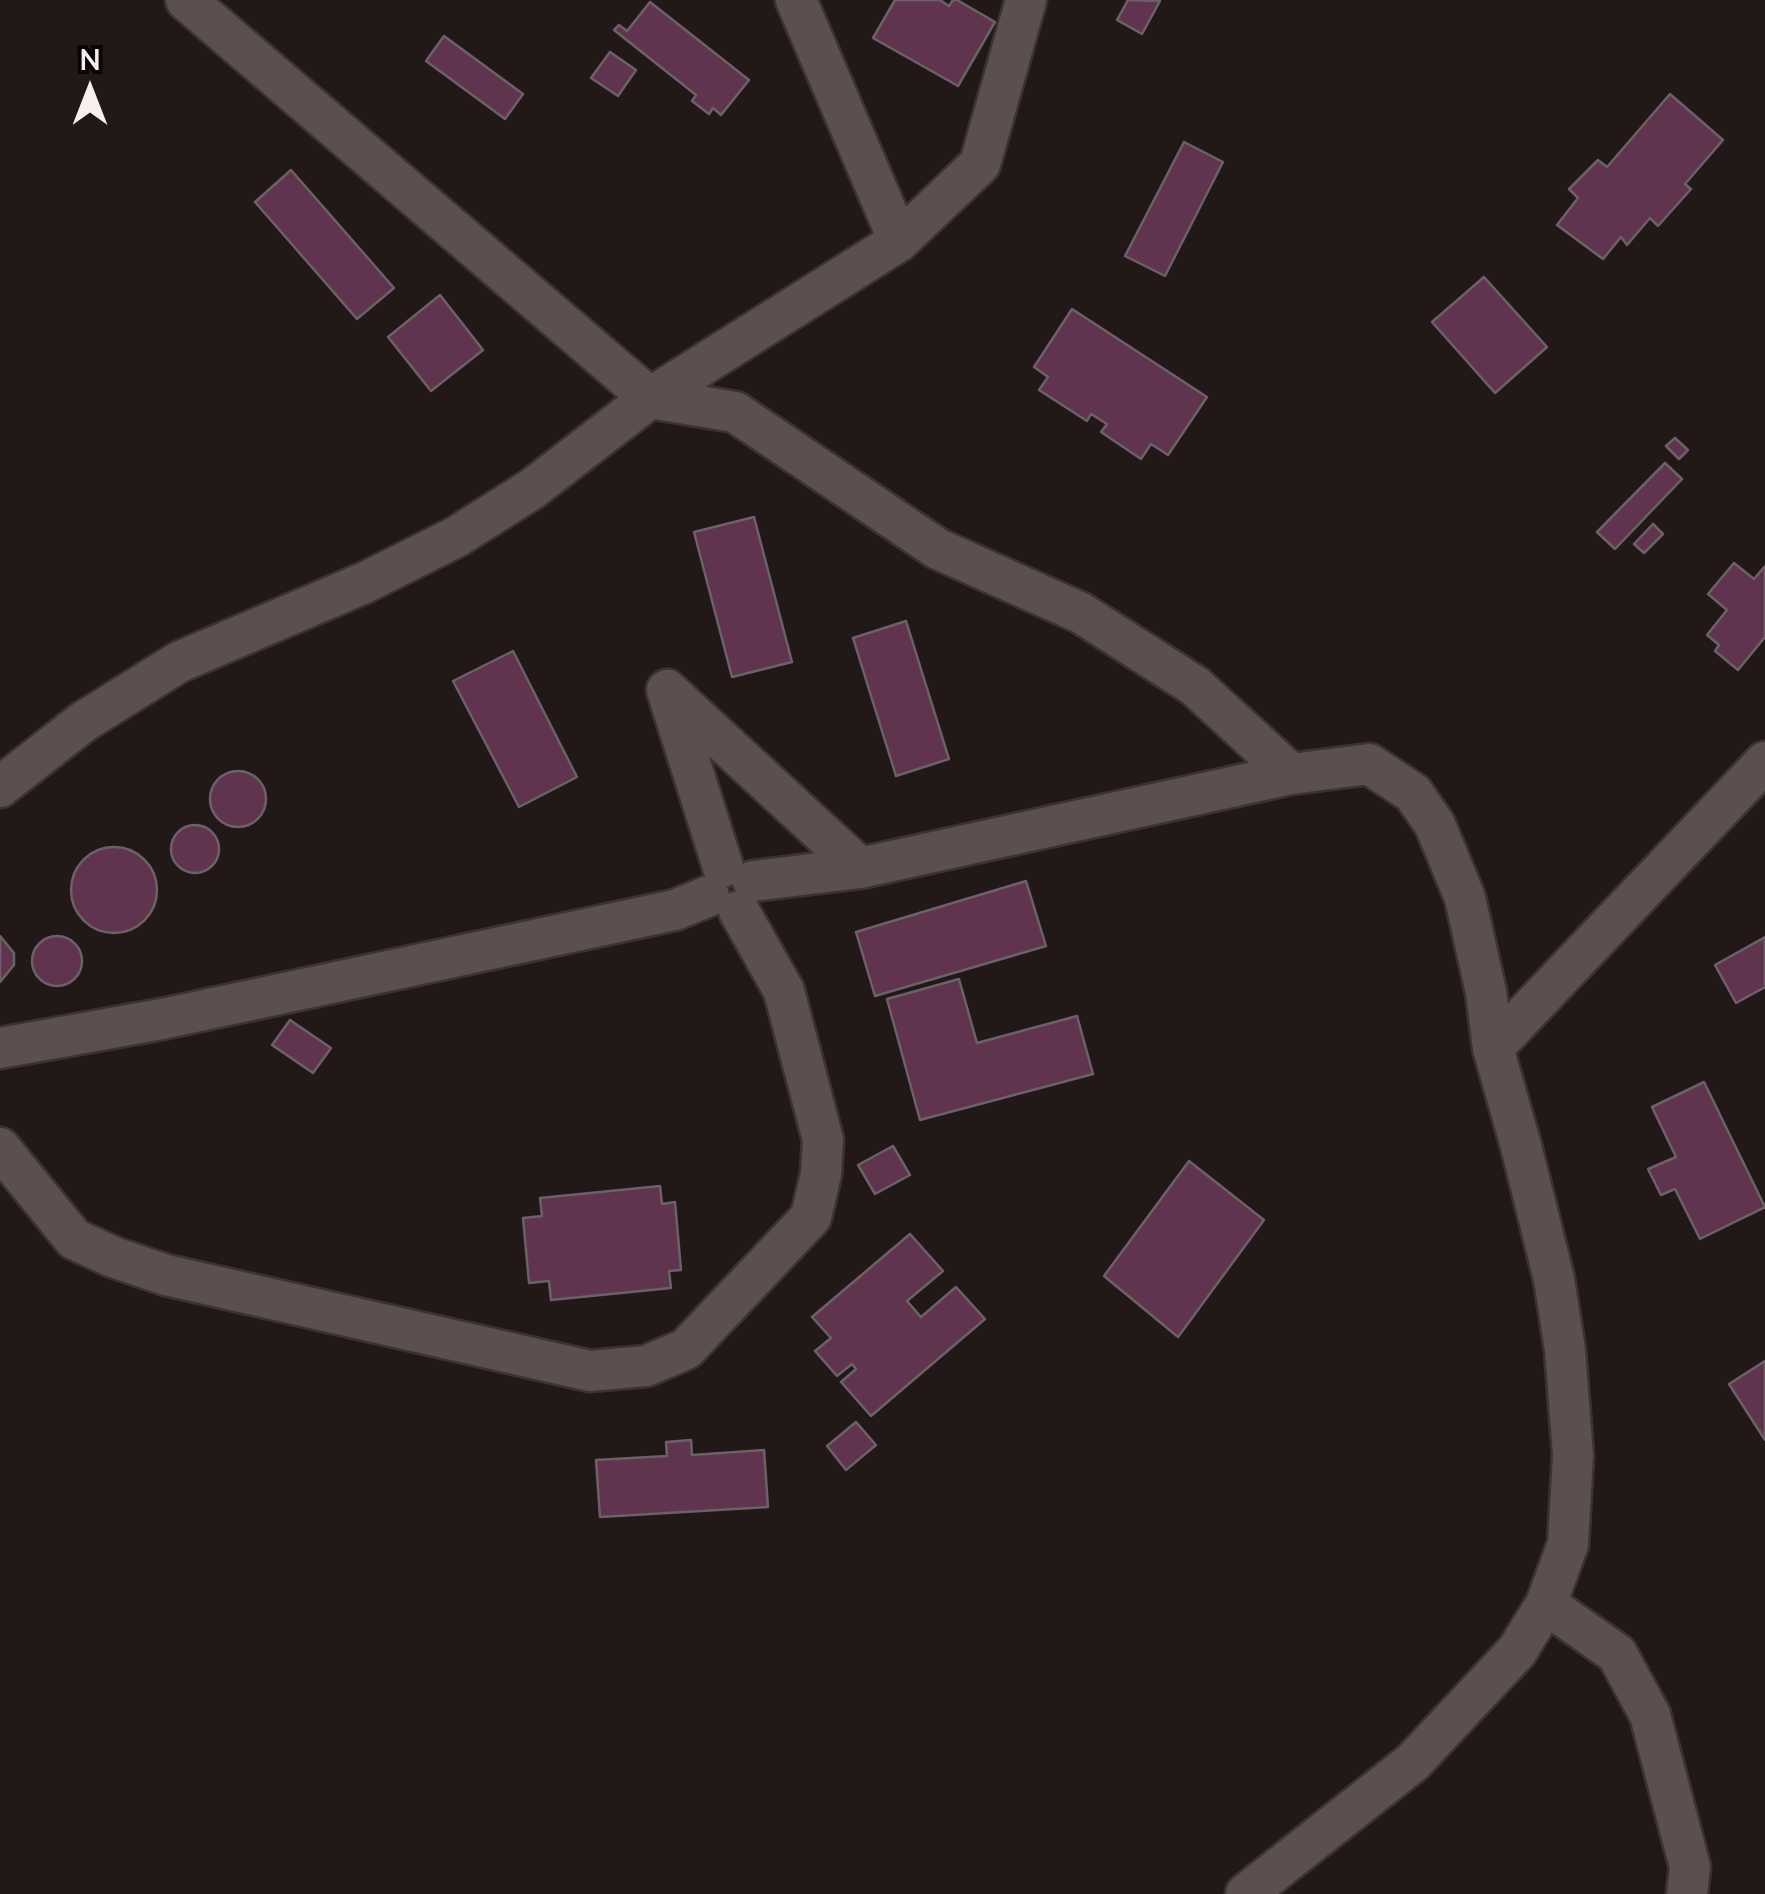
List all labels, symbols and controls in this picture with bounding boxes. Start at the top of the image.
north arrow [40,40,140,140]
text: N [79,42,101,77]

